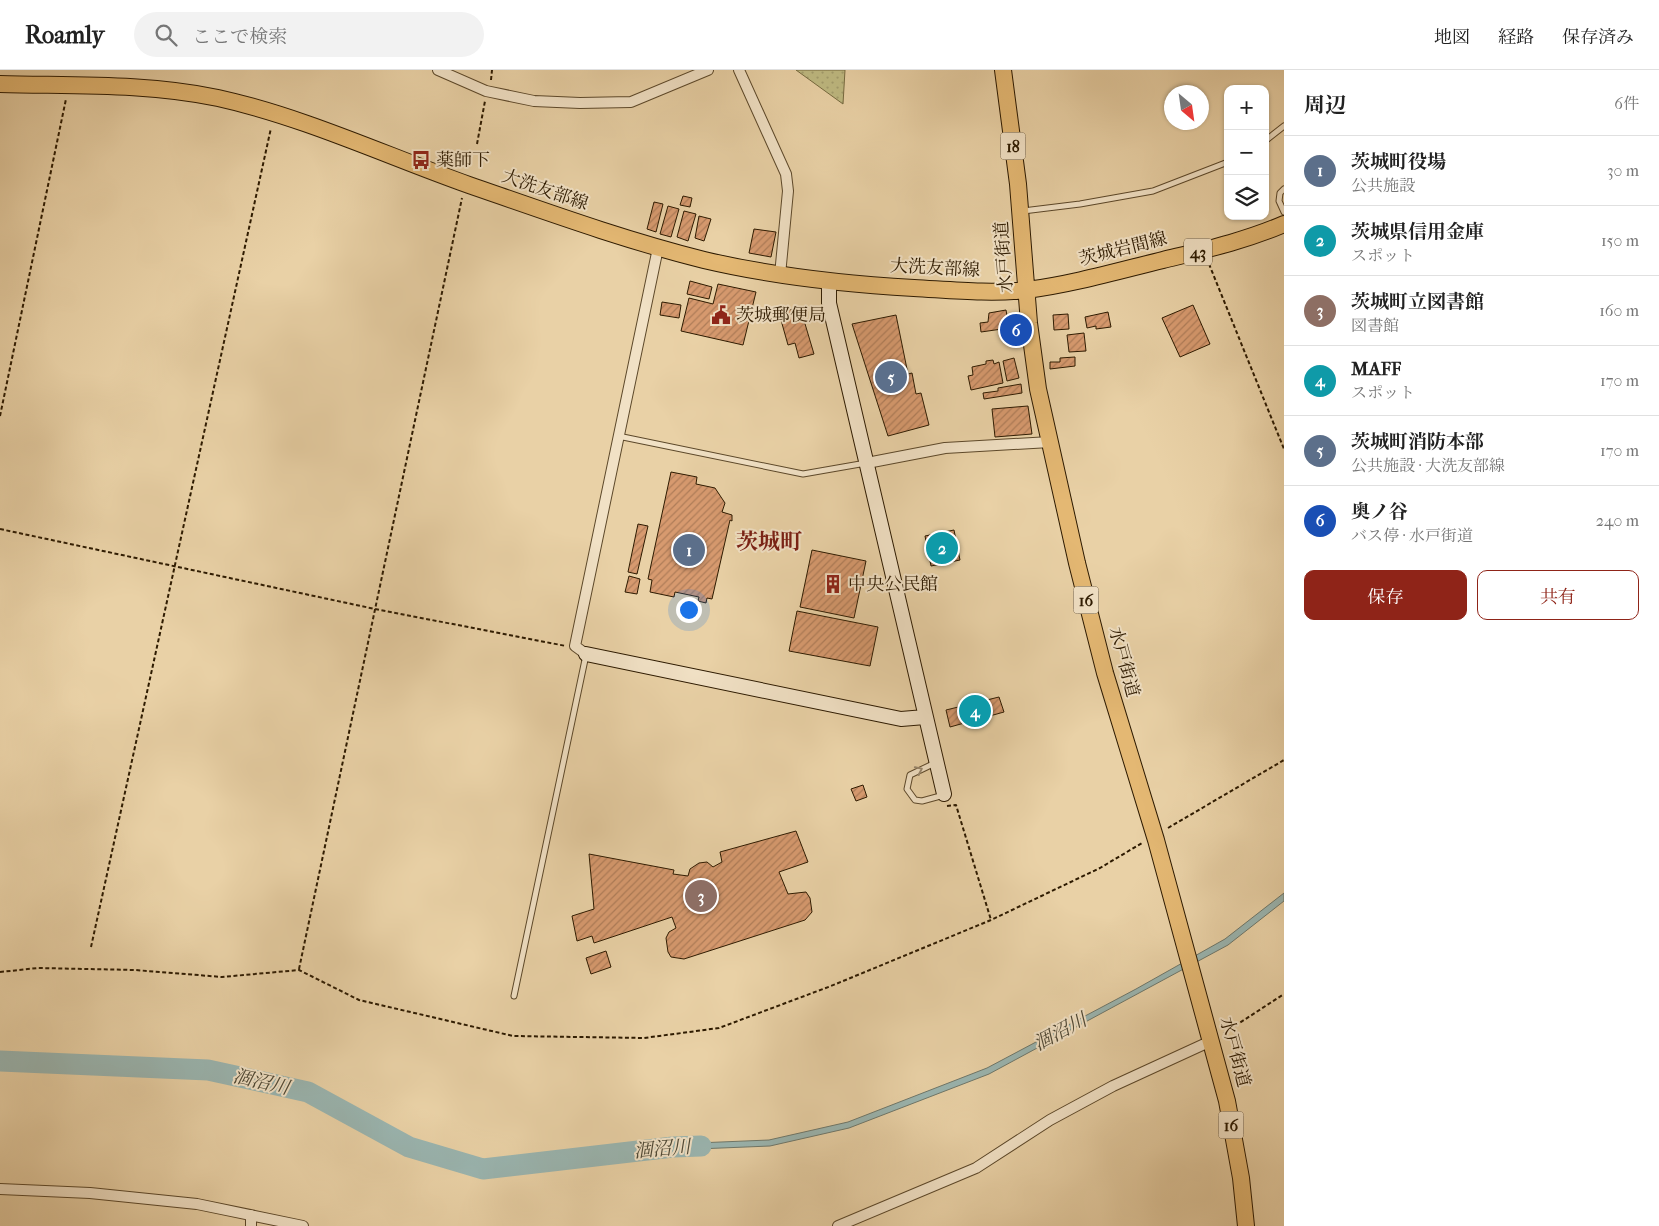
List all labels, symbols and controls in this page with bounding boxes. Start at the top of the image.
search box [134,12,484,57]
text: Roamly [25,21,104,49]
icon: search [152,21,180,49]
text: ここで検索 [192,26,287,48]
text: 地図 [1434,27,1470,48]
text: 経路 [1498,27,1534,48]
text: 保存済み [1562,27,1634,48]
north arrow [1164,85,1209,130]
map controls [1224,85,1269,220]
button: + [1224,85,1269,130]
text: 周辺 [1304,93,1346,117]
text: 6件 [1614,94,1639,113]
button: − [1224,130,1269,175]
road number: 18 [1000,132,1026,160]
bus stop icon: 薬師下 [410,149,432,171]
place label: 薬師下 [436,150,490,171]
text: 茨城町役場 [1351,151,1446,173]
text: 1 [1317,161,1323,180]
text: 30 m [1607,161,1639,180]
street label: 大洗友部線 [499,165,591,215]
button: layers [1224,175,1269,220]
text: 公共施設 [1351,176,1415,195]
street label: 水戸街道 [991,220,1017,294]
text: 茨城県信用金庫 [1351,221,1484,243]
street label: 茨城岩間線 [1077,228,1169,270]
text: 2 [1316,231,1324,250]
text: 150 m [1601,231,1639,250]
road number: 43 [1184,238,1212,266]
text: スポット [1351,246,1415,265]
street label: 大洗友部線 [890,255,980,281]
text: 茨城町立図書館 [1351,291,1484,313]
text: 3 [1317,301,1323,320]
text: 160 m [1599,301,1639,320]
public building icon: 茨城郵便局 [710,304,732,326]
place label: 茨城郵便局 [736,305,826,326]
pin: 6 [1000,311,1032,349]
text: 図書館 [1351,316,1399,335]
pin: 5 [875,358,907,396]
text: MAFF [1351,358,1401,380]
text: 4 [1315,371,1325,390]
text: 170 m [1600,371,1639,390]
text: スポット [1351,383,1415,402]
text: 茨城町消防本部 [1351,431,1484,453]
text: 5 [1317,441,1323,460]
text: 170 m [1600,441,1639,460]
text: 公共施設 · 大洗友部線 [1351,456,1505,475]
text: 奥ノ谷 [1351,501,1408,523]
text: 6 [1316,511,1324,530]
text: 240 m [1596,511,1639,530]
text: バス停 · 水戸街道 [1351,526,1473,545]
district label: 茨城町 [736,529,802,555]
pin: 2 [926,529,958,567]
pin: 1 [673,531,705,569]
button: 保存 [1304,570,1467,620]
button: 共有 [1477,570,1639,620]
building icon: 中央公民館 [822,573,844,595]
place label: 中央公民館 [848,574,938,595]
road number: 16 [1074,586,1098,614]
your location [676,597,702,623]
street label: 水戸街道 [1105,625,1143,699]
pin: 4 [959,692,991,730]
one-way arrow [914,766,923,776]
pin: 3 [685,877,717,915]
water label: 涸沼川 [1030,1008,1092,1055]
street label: 水戸街道 [1216,1015,1254,1089]
water label: 涸沼川 [231,1065,293,1100]
road number: 16 [1218,1112,1244,1138]
water label: 涸沼川 [633,1135,693,1162]

